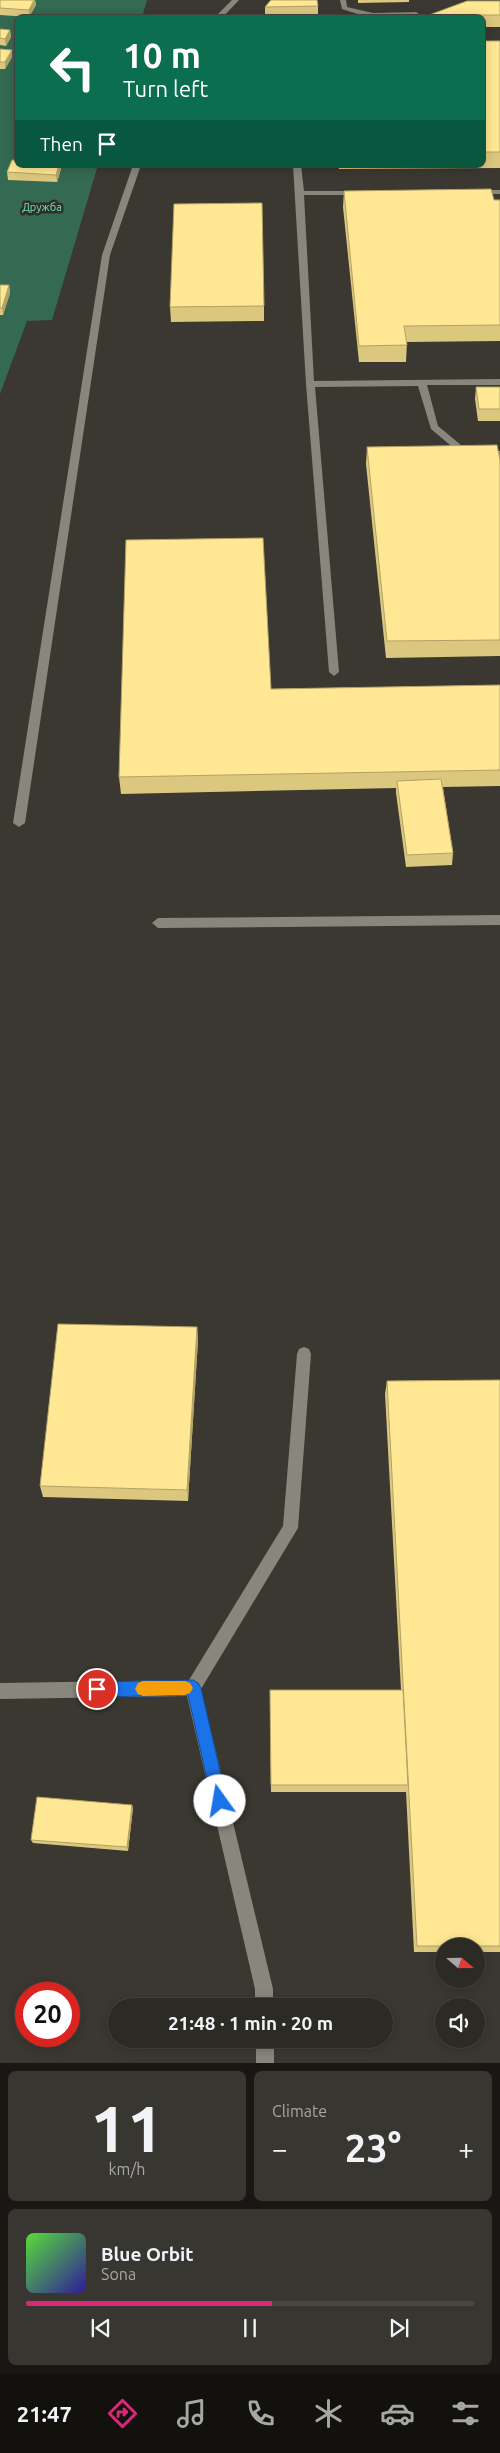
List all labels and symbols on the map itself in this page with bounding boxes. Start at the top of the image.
park label: Дружба [22,201,62,213]
pin [76,1668,118,1710]
position arrow [193,1774,245,1826]
north arrow [435,1938,485,1988]
speed limit sign: 20 [15,1982,80,2047]

